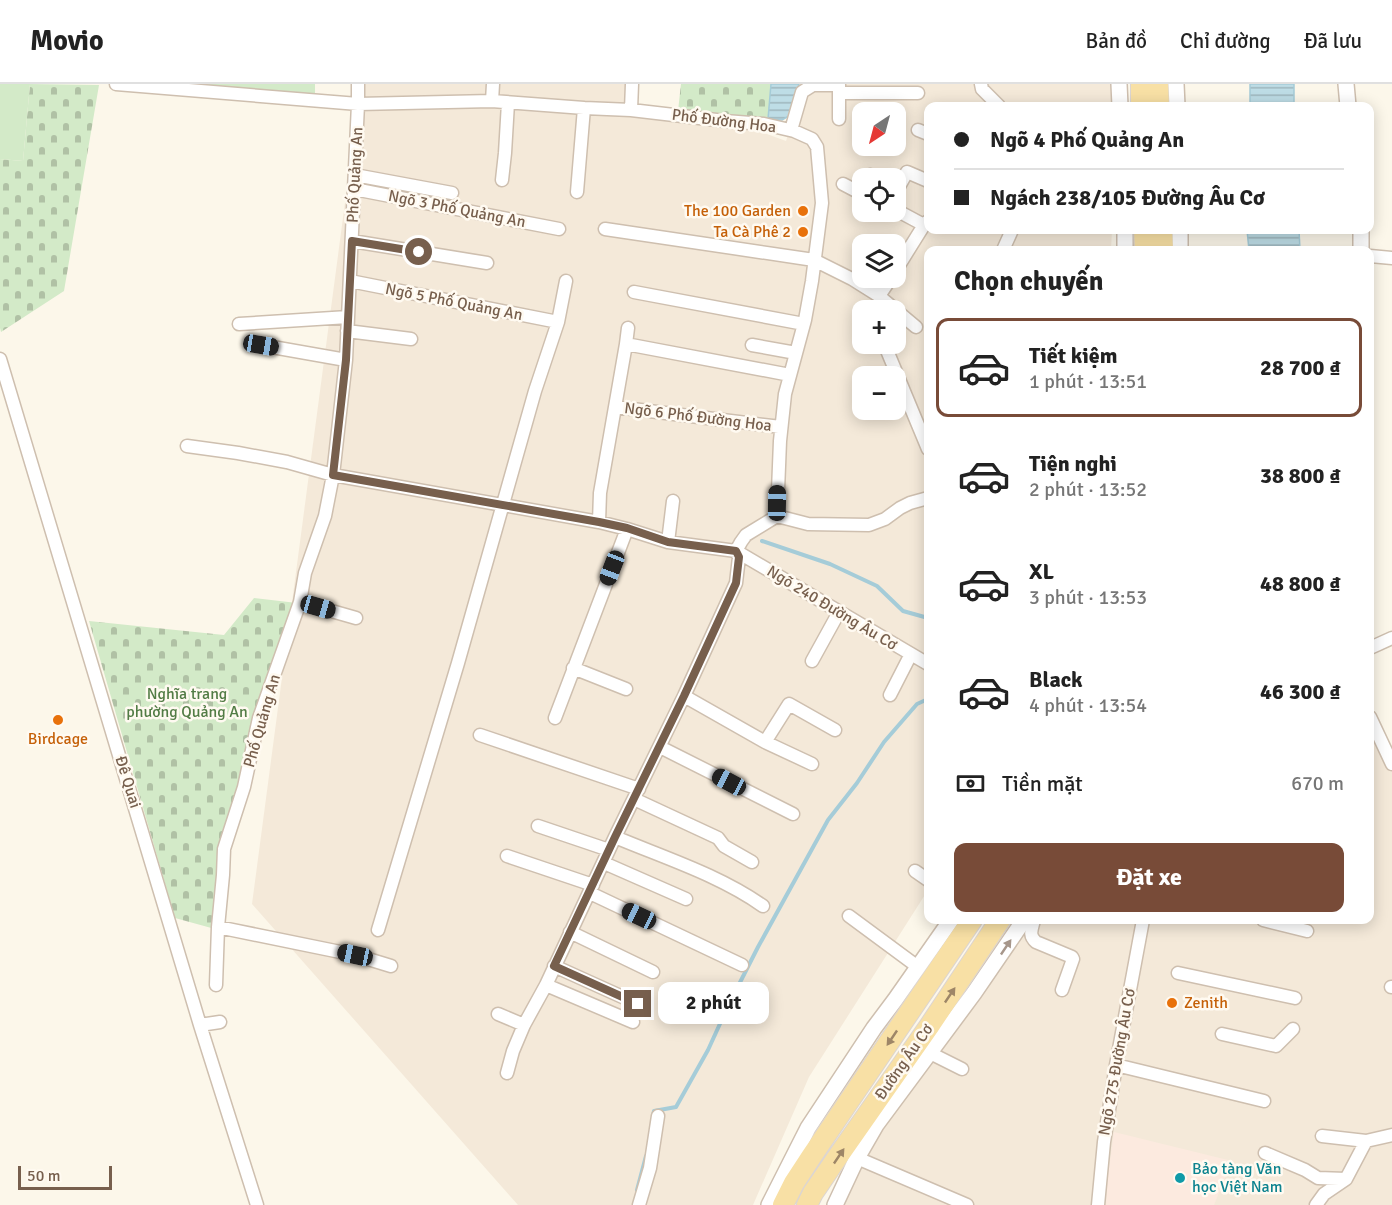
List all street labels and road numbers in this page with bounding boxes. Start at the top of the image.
street label: Phố Đường Hoa [671,105,777,137]
street label: Phố Quảng An [342,126,368,224]
street label: Ngõ 3 Phố Quảng An [387,186,527,232]
street label: Ngõ 5 Phố Quảng An [384,279,524,325]
street label: Ngõ 6 Phố Đường Hoa [623,398,773,436]
street label: Ngõ 240 Đường Âu Cơ [763,561,901,655]
street label: Phố Quảng An [239,672,285,770]
street label: Đê Quai [111,753,145,811]
street label: Ngõ 275 Đường Âu Cơ [1094,986,1140,1137]
street label: Đường Âu Cơ [871,1020,938,1104]

